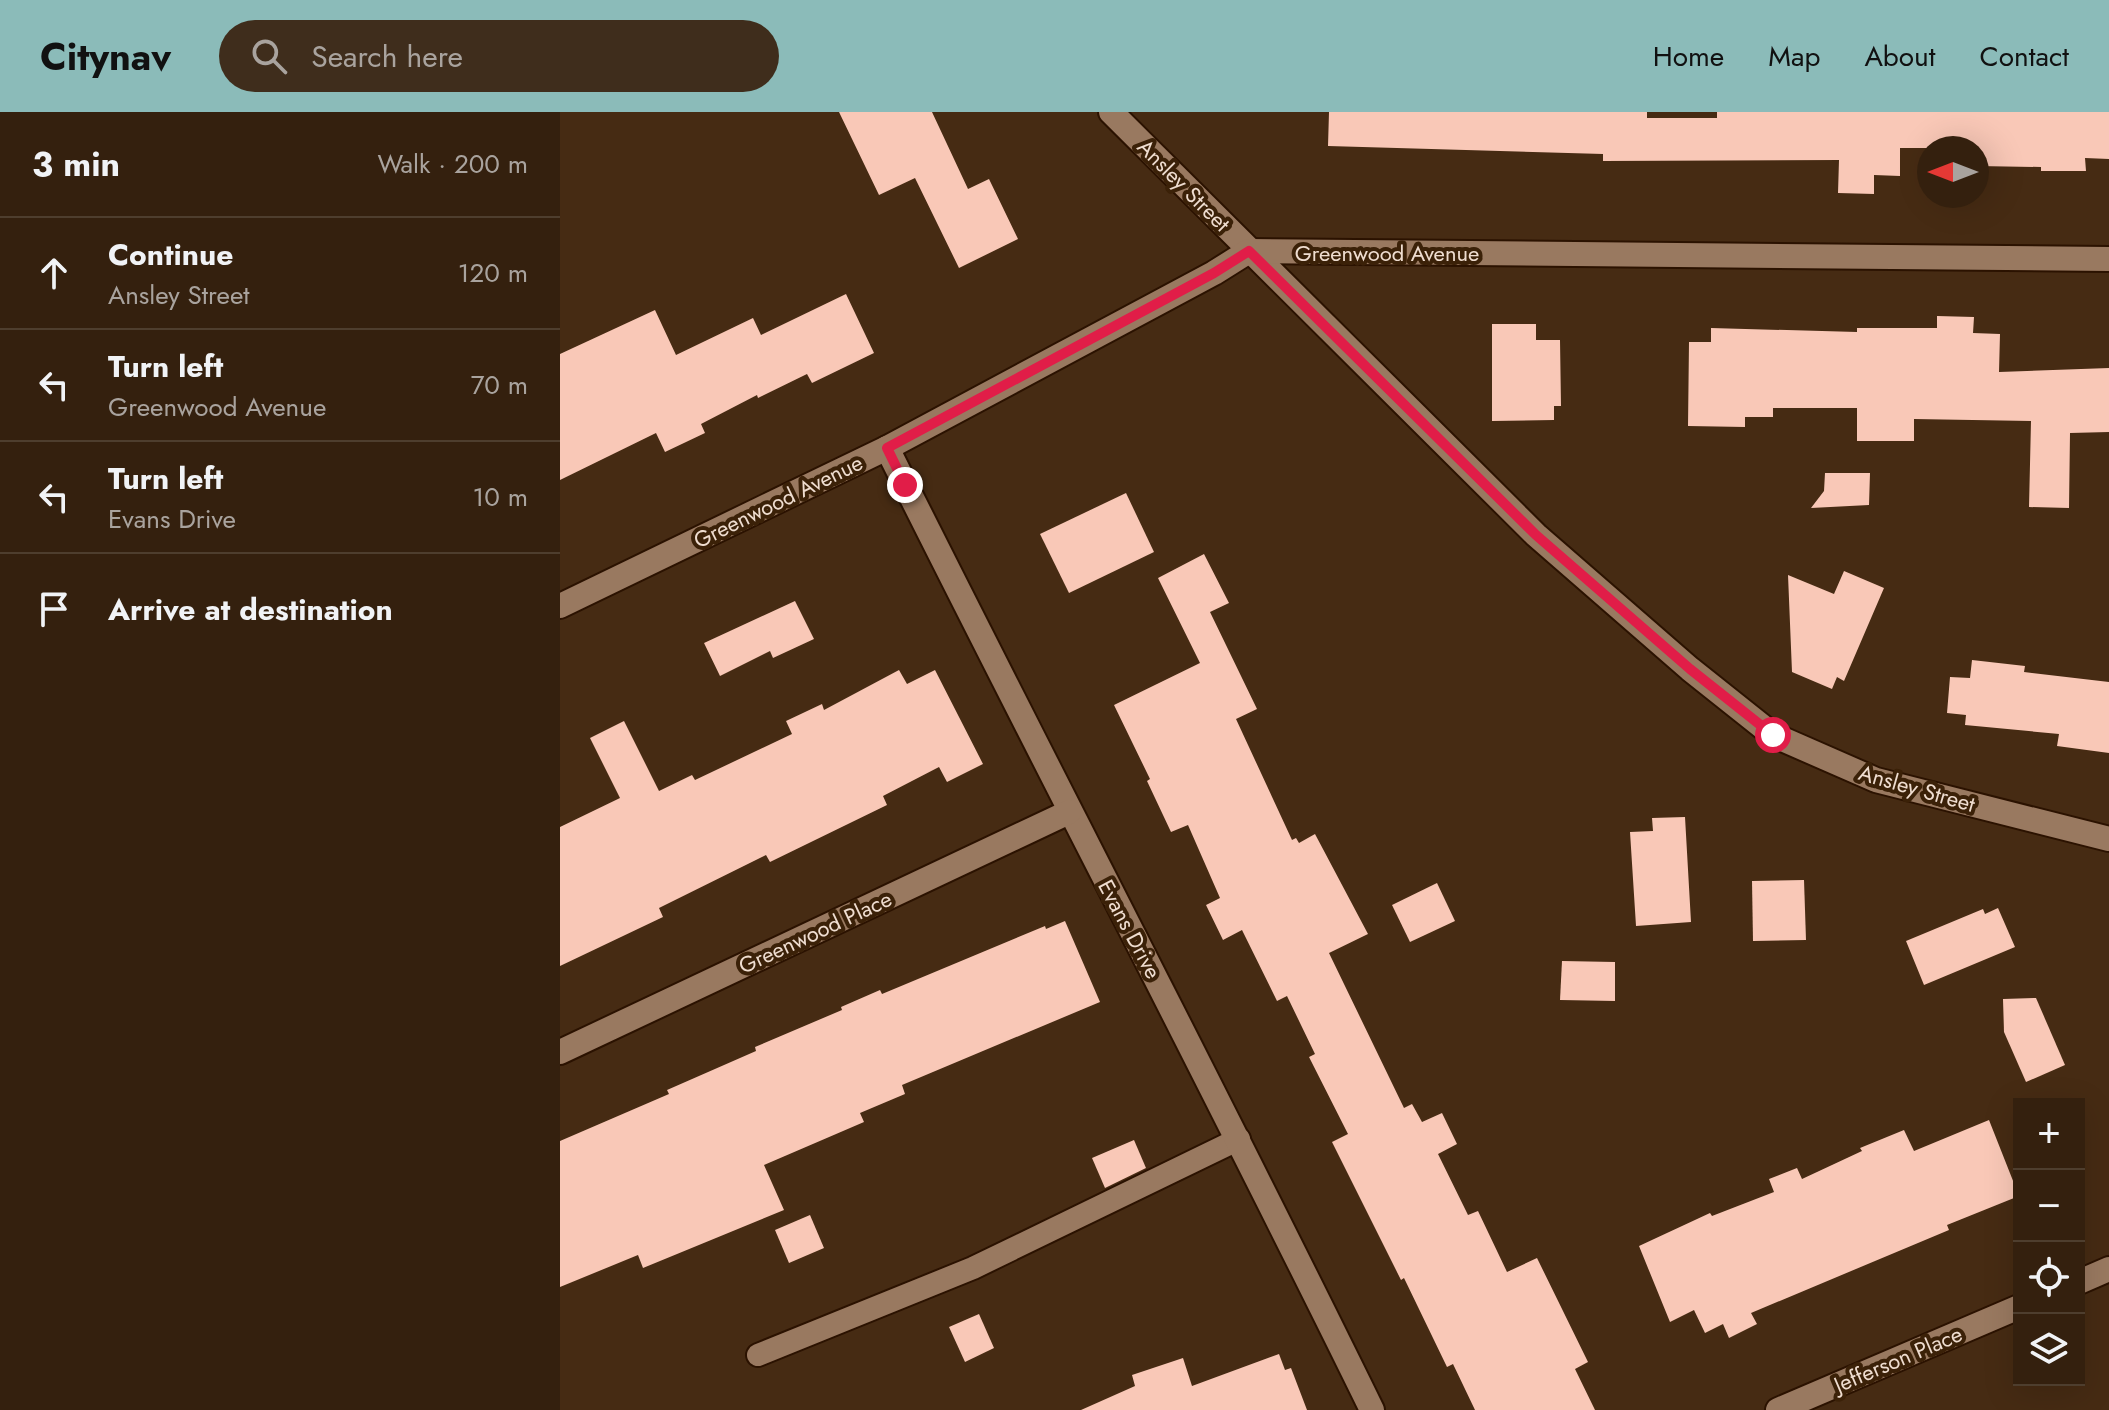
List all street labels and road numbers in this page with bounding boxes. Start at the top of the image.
street label: Ansley Street [1130,131,1238,239]
street label: Greenwood Avenue [1295,237,1479,269]
street label: Greenwood Avenue [688,446,868,556]
street label: Ansley Street [1855,756,1980,820]
street label: Evans Drive [1090,874,1170,984]
street label: Greenwood Place [733,882,897,982]
street label: Jefferson Place [1826,1318,1967,1402]

